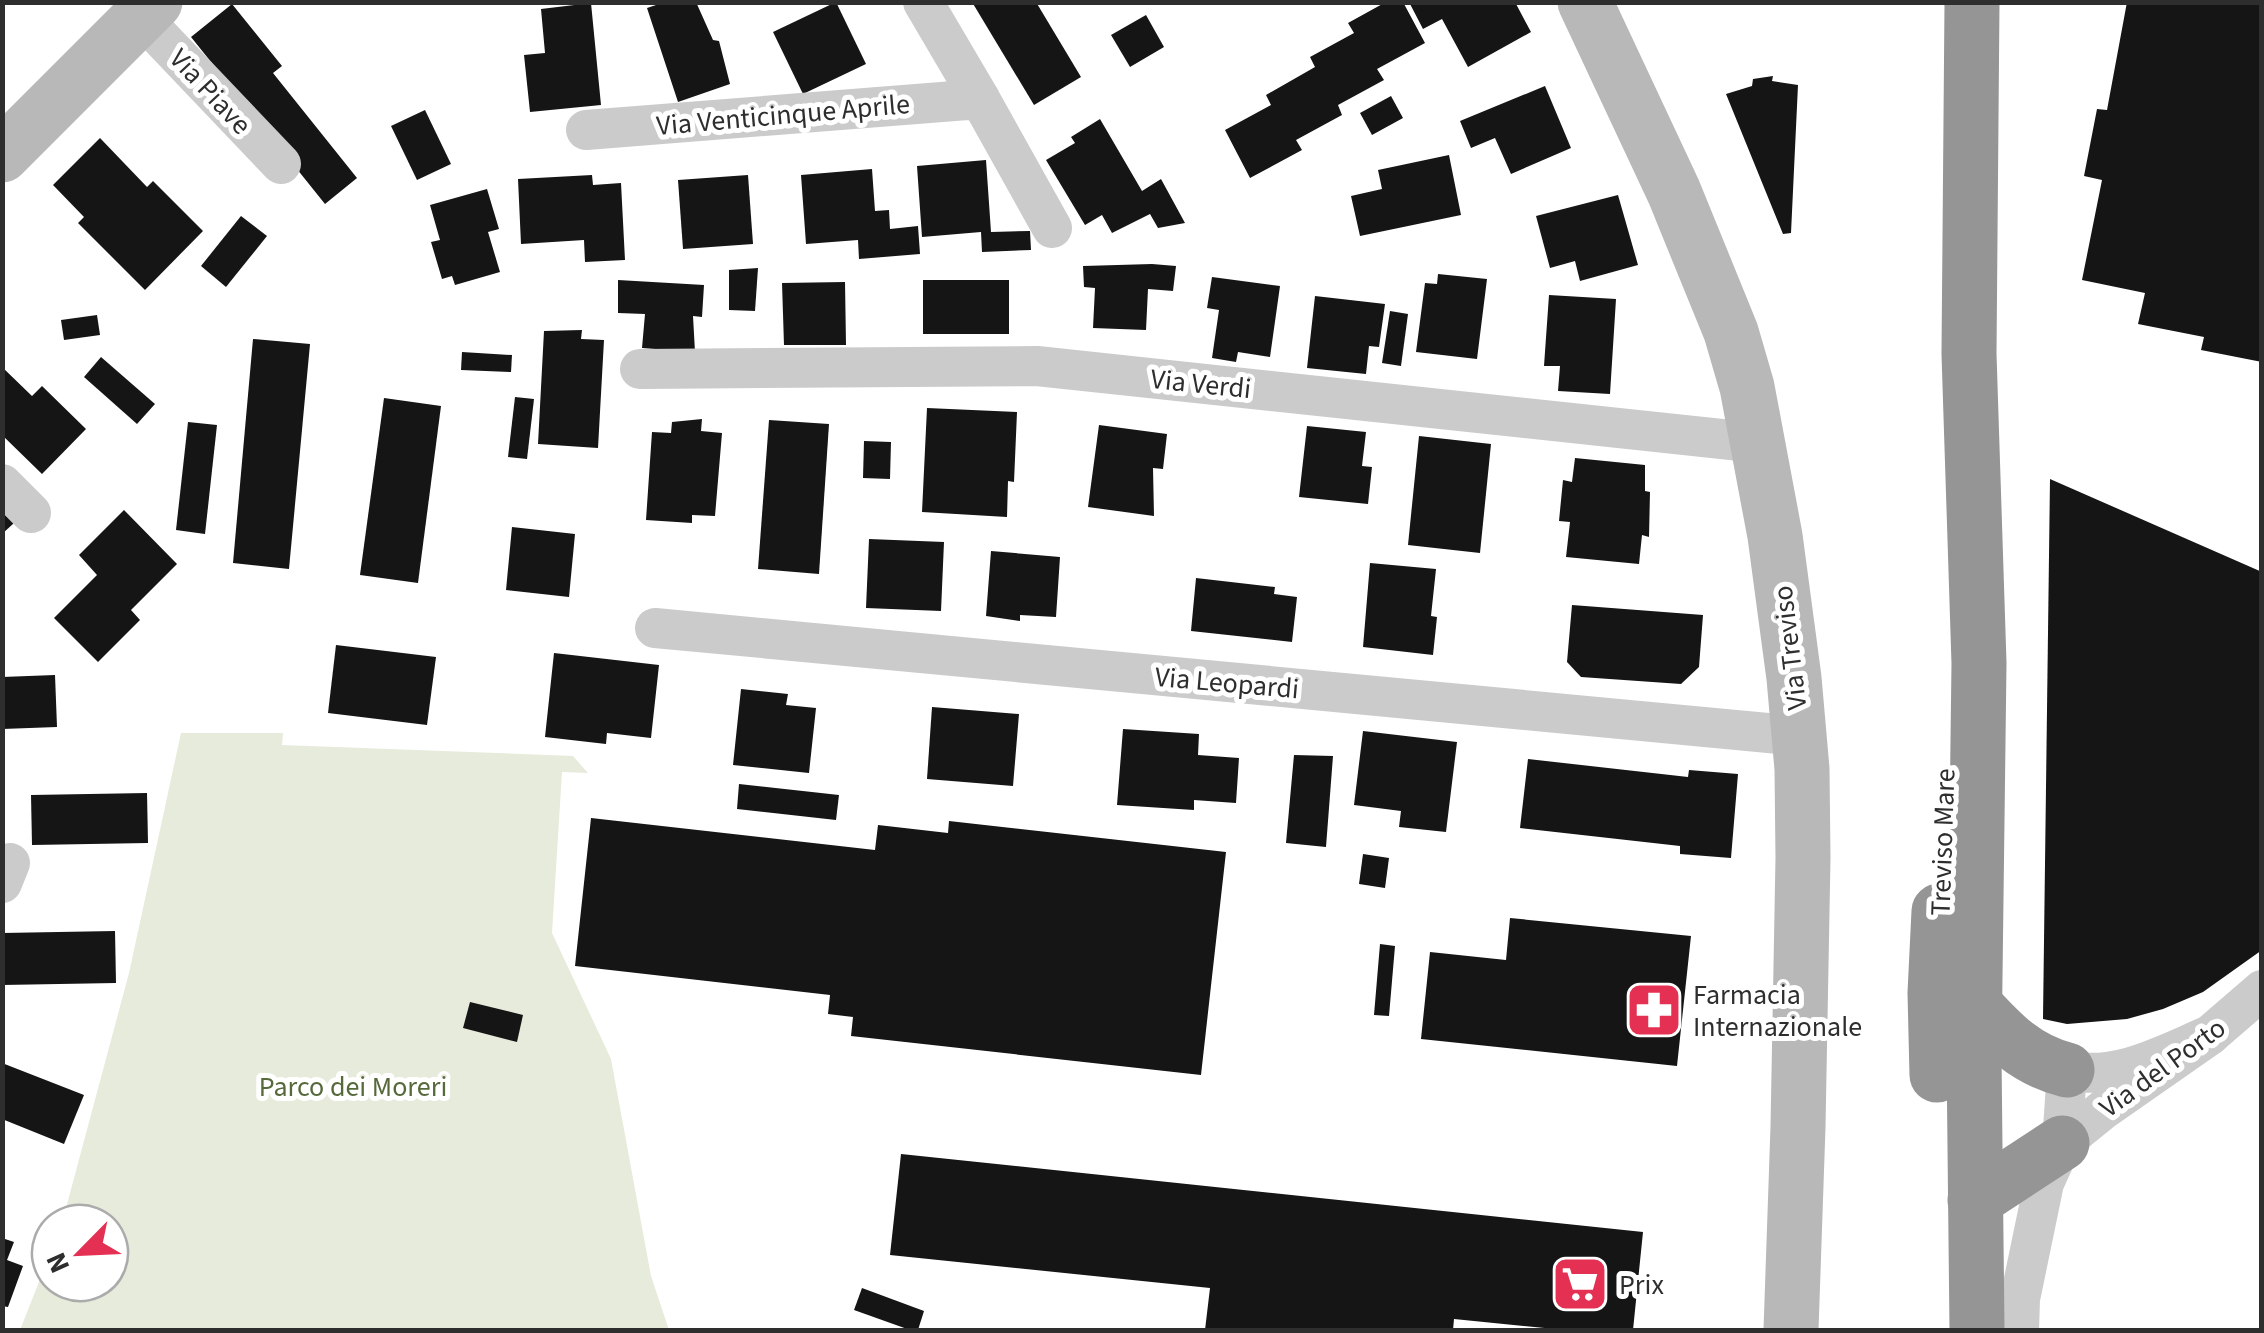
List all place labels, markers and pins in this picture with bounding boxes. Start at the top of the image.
place label: Farmacia Internazionale [1693,975,1862,1047]
pharmacy icon: Farmacia Internazionale [1624,980,1684,1040]
supermarket icon: Prix [1550,1254,1610,1314]
place label: Prix [1619,1265,1664,1305]

